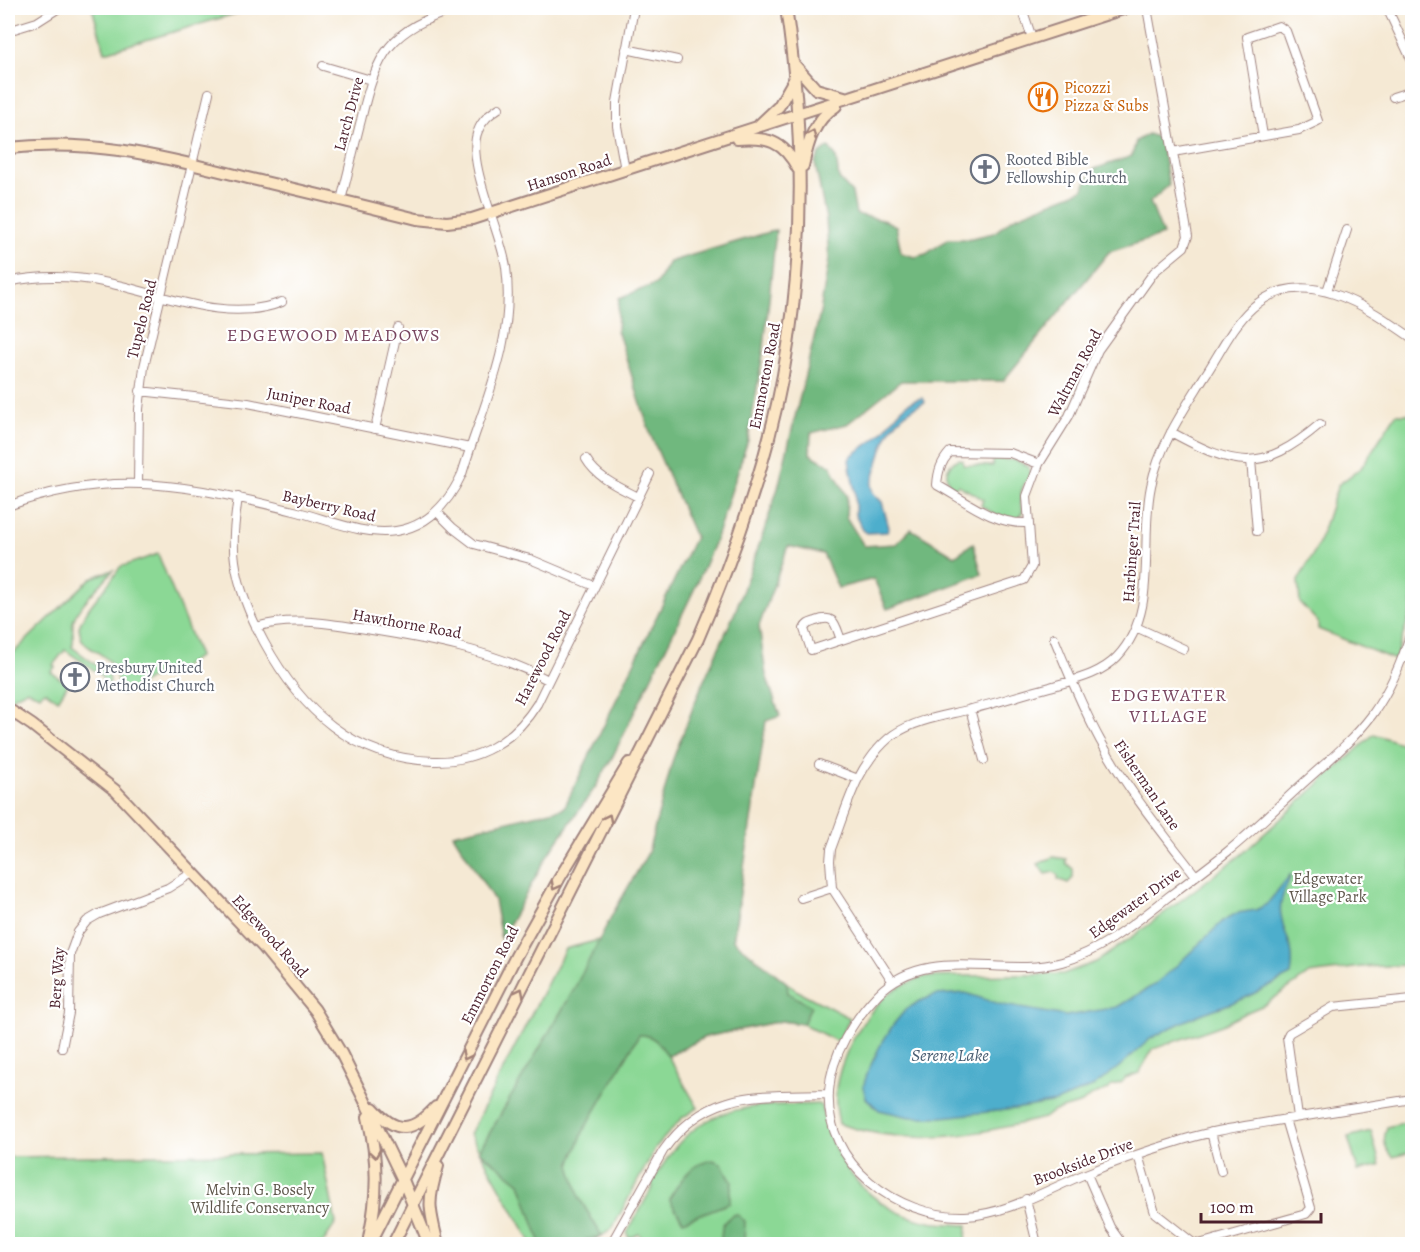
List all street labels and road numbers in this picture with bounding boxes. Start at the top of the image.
street label: Larch Drive [329,74,369,154]
street label: Hanson Road [524,149,614,197]
street label: Tupelo Road [122,277,163,361]
street label: Emmorton Road [744,320,786,431]
street label: Waltman Road [1042,325,1108,422]
street label: Juniper Road [265,382,353,420]
street label: Bayberry Road [280,485,378,528]
street label: Harbinger Trail [1117,501,1147,603]
street label: Hawthorne Road [351,604,464,644]
street label: Harewood Road [510,606,577,709]
street label: Fisherman Lane [1109,735,1185,835]
street label: Edgewater Drive [1084,862,1186,944]
street label: Edgewood Road [227,890,314,983]
street label: Emmorton Road [456,921,525,1028]
street label: Berg Way [44,946,70,1010]
street label: Brookside Drive [1030,1133,1136,1191]

